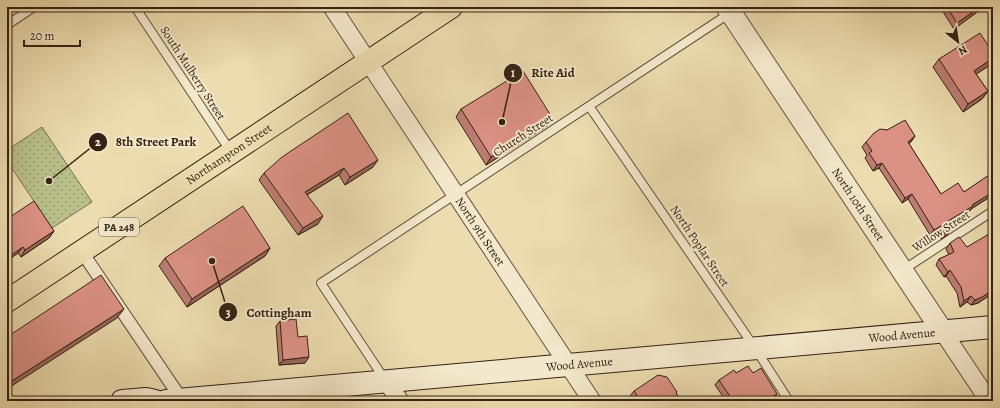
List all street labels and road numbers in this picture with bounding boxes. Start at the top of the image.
street label: South Mulberry Street [157,23,229,123]
street label: Church Street [490,110,556,160]
street label: Northampton Street [183,120,275,188]
street label: North 10th Street [828,165,888,244]
street label: North 9th Street [452,194,509,269]
street label: North Poplar Street [667,202,733,290]
street label: Willow Street [908,206,973,256]
road number: PA 248 [99,218,139,236]
street label: Wood Avenue [867,324,936,346]
street label: Wood Avenue [544,353,613,375]

